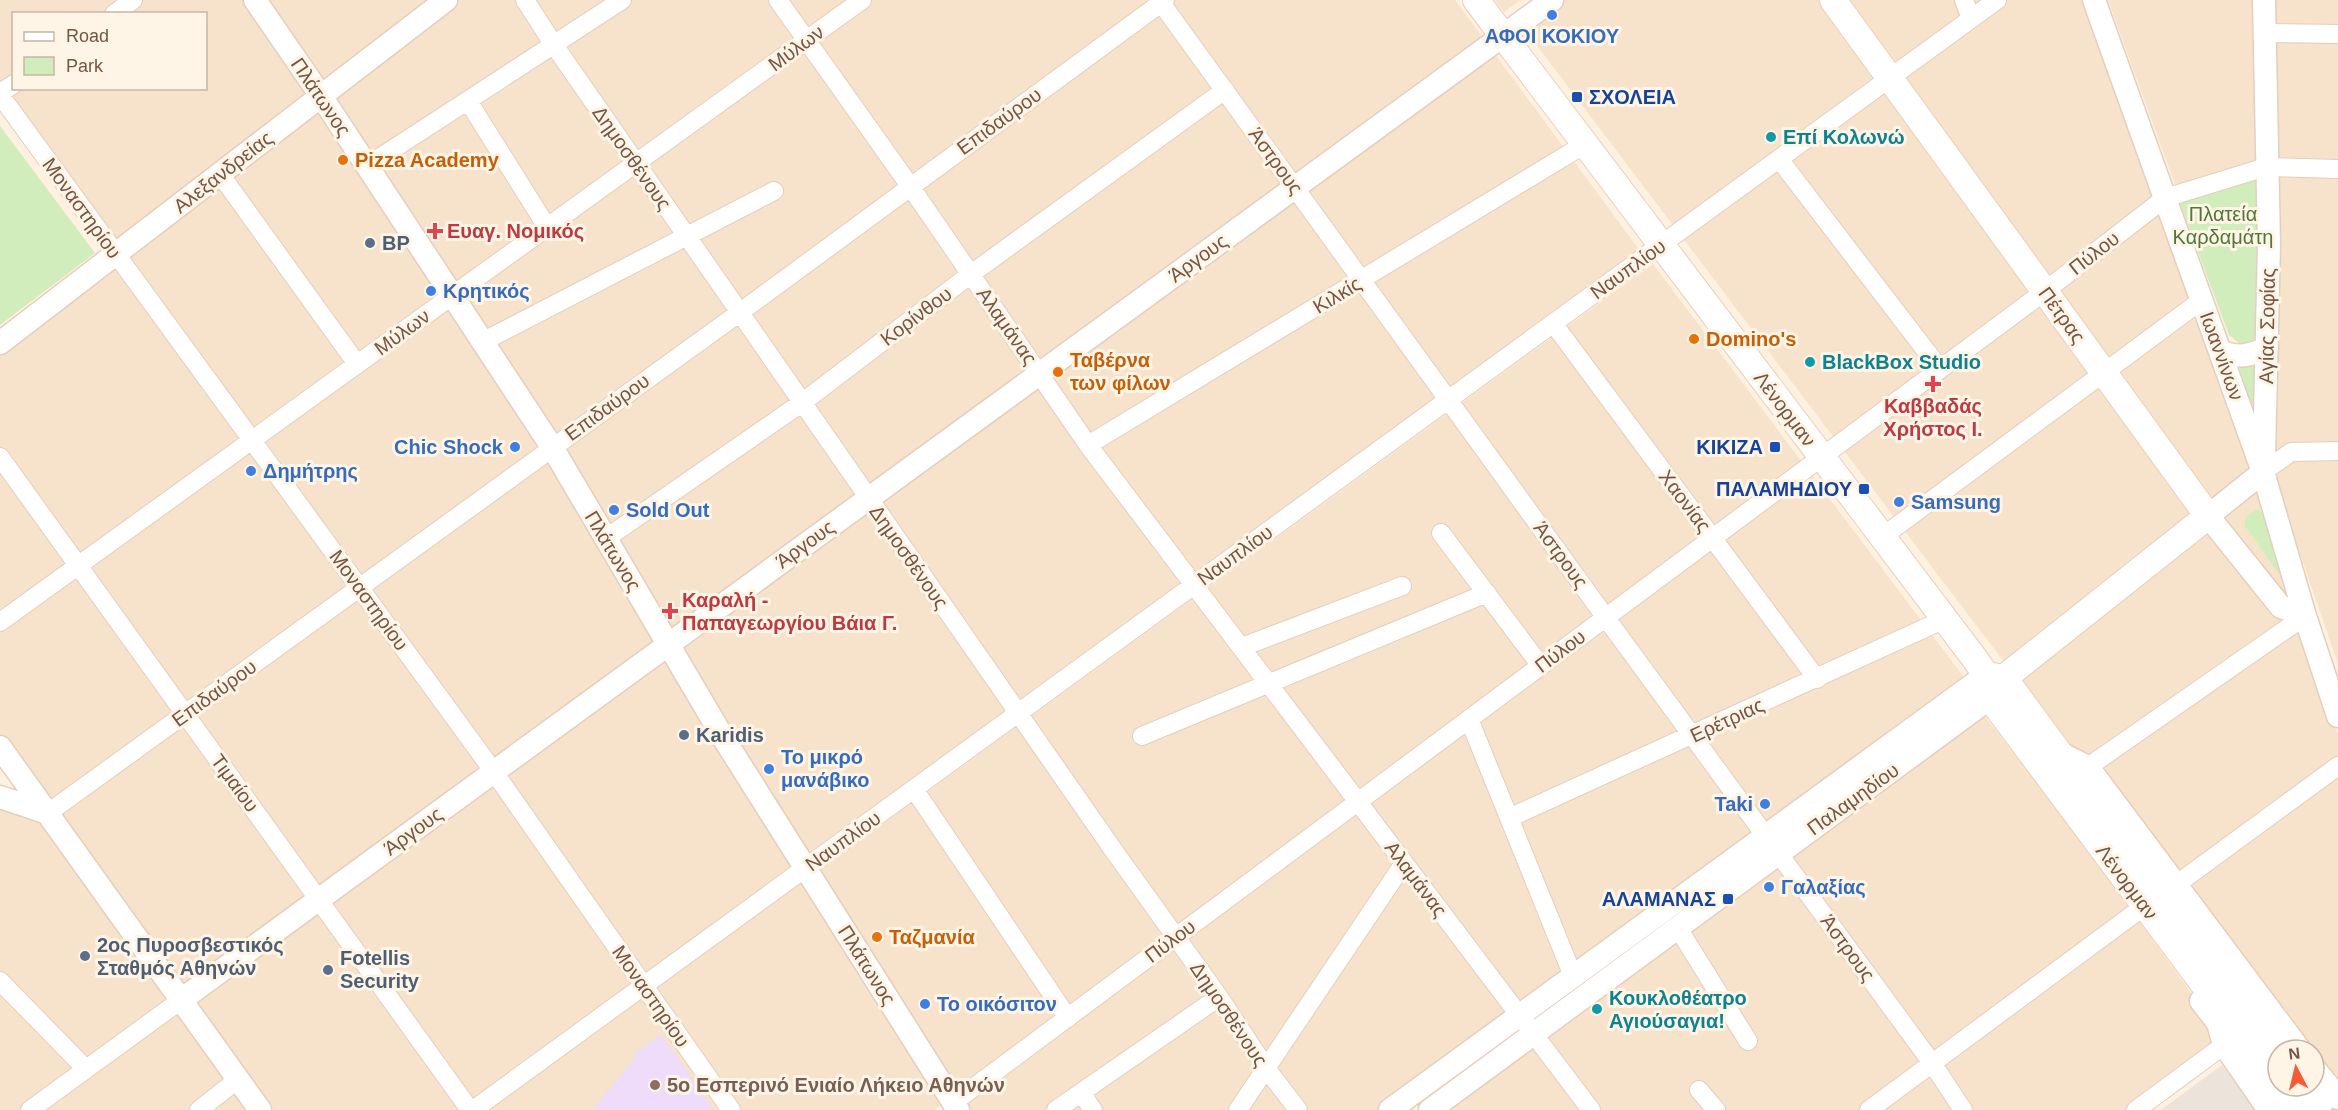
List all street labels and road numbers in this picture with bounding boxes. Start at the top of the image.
street label: Μύλων [764,21,828,75]
street label: Πλάτωνος [287,54,355,141]
street label: Επιδαύρου [953,83,1045,159]
street label: Δημοσθένους [588,102,676,214]
street label: Άστρους [1245,124,1308,199]
street label: Αλεξανδρείας [169,126,277,217]
street label: Μοναστηρίου [38,154,126,262]
street label: Πύλου [2065,227,2123,279]
street label: Άργους [1165,229,1232,286]
street label: Ναυπλίου [1586,234,1670,304]
street label: Αγίας Σοφίας [2255,267,2279,384]
street label: Κιλκίς [1309,272,1365,318]
street label: Κορίνθου [876,282,956,350]
street label: Αλαμάνας [972,283,1042,369]
street label: Πέτρας [2034,283,2090,348]
street label: Μύλων [370,305,434,359]
street label: Ιωαννίνων [2196,309,2248,403]
street label: Λένορμαν [1750,367,1820,451]
street label: Επιδαύρου [561,369,653,445]
street label: Χαονίας [1655,466,1716,537]
street label: Δημοσθένους [865,501,953,613]
street label: Πλάτωνος [580,507,646,595]
street label: Άργους [772,515,839,572]
street label: Άστρους [1530,518,1593,593]
street label: Ναυπλίου [1193,520,1277,590]
street label: Μοναστηρίου [325,546,413,654]
street label: Πύλου [1531,625,1589,677]
street label: Επιδαύρου [168,655,260,731]
street label: Ερέτριας [1687,693,1768,747]
street label: Τιμαίου [207,750,263,816]
street label: Παλαμηδίου [1803,758,1903,840]
street label: Άργους [380,802,447,859]
street label: Ναυπλίου [801,806,885,876]
street label: Αλαμάνας [1380,837,1452,921]
street label: Λένορμαν [2092,840,2162,924]
street label: Άστρους [1817,911,1880,986]
street label: Πύλου [1141,915,1199,967]
street label: Πλάτωνος [834,921,900,1009]
street label: Μοναστηρίου [608,941,694,1051]
street label: Δημοσθένους [1186,958,1272,1071]

